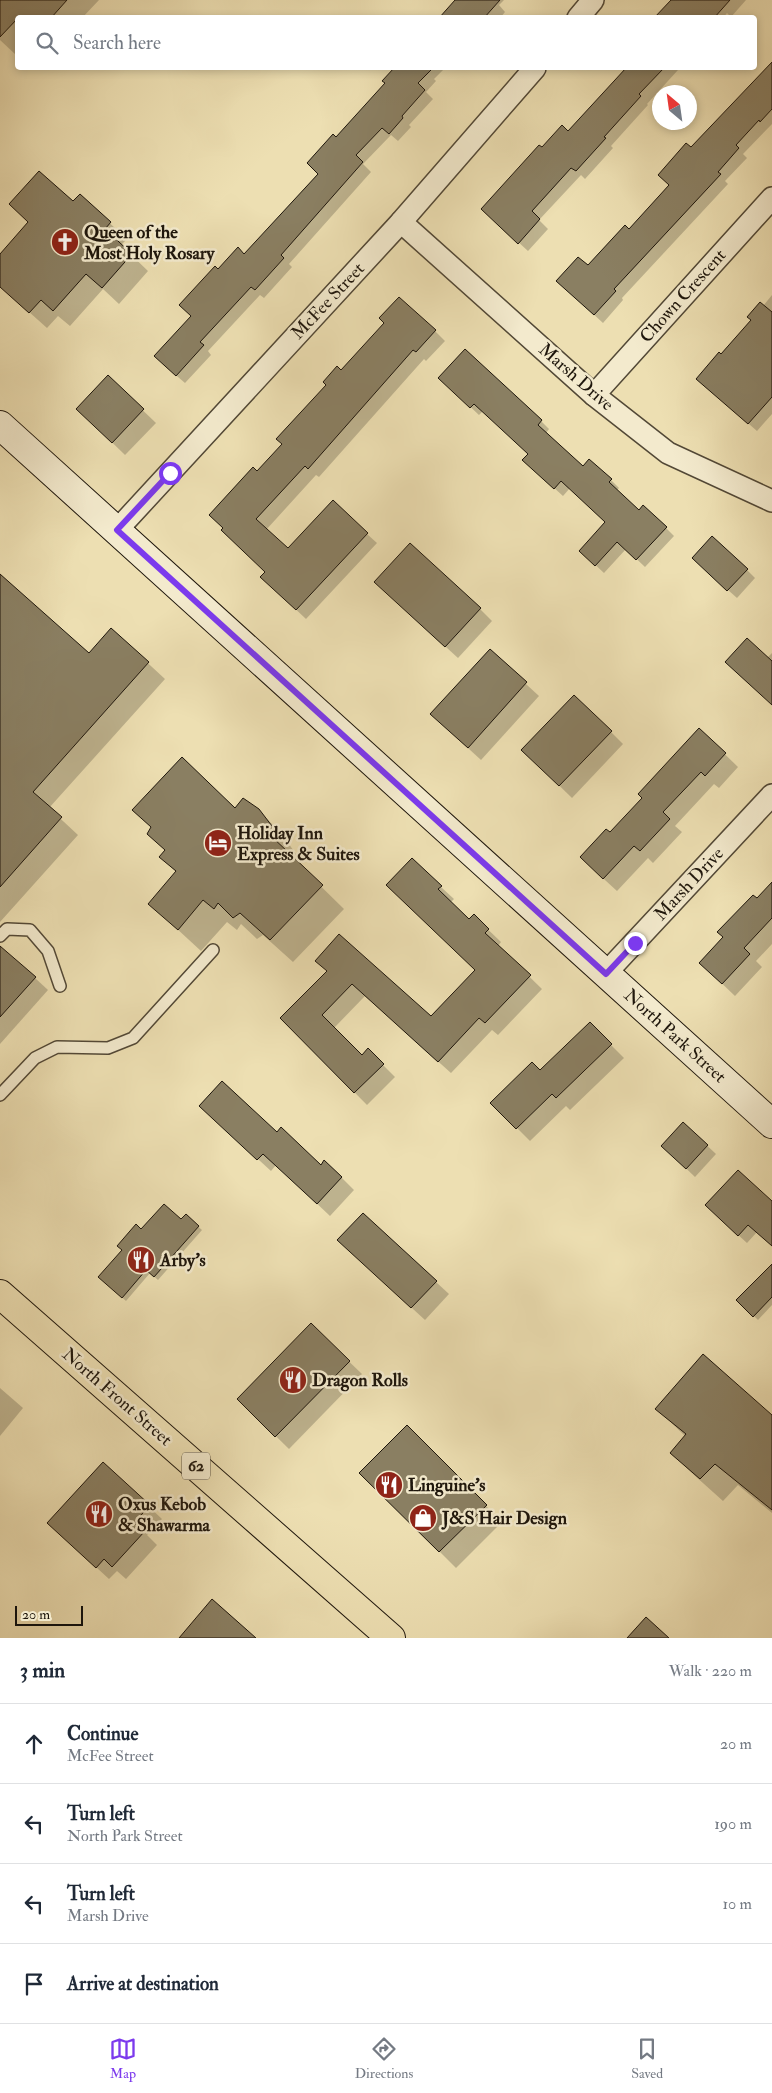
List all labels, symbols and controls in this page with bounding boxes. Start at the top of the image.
search box [15,15,757,70]
icon: search [33,29,61,57]
text: Search here [73,31,161,55]
north arrow [652,85,697,130]
place label: Queen of the Most Holy Rosary [83,221,216,265]
church icon: Queen of the Most Holy Rosary [50,227,80,257]
street label: Chown Crescent [635,244,731,348]
street label: McFee Street [286,257,370,344]
street label: Marsh Drive [534,338,619,416]
route start [159,462,182,485]
place label: Holiday Inn Express & Suites [237,822,360,866]
hotel icon: Holiday Inn Express & Suites [203,828,233,858]
street label: Marsh Drive [649,842,729,925]
route end [624,932,647,955]
street label: North Park Street [619,984,731,1088]
restaurant icon: Arby's [126,1245,156,1275]
place label: Arby's [159,1249,206,1272]
street label: North Front Street [57,1343,177,1451]
restaurant icon: Dragon Rolls [278,1365,308,1395]
place label: Dragon Rolls [312,1369,408,1392]
road number: 62 [182,1452,210,1480]
restaurant icon: Linguine's [374,1470,404,1500]
place label: Linguine's [408,1474,486,1497]
place label: Oxus Kebob & Shawarma [118,1493,211,1537]
restaurant icon: Oxus Kebob & Shawarma [84,1499,114,1529]
shop icon: J&S Hair Design [408,1503,438,1533]
place label: J&S Hair Design [441,1507,568,1530]
scale bar [15,1603,82,1626]
text: 20 m [22,1606,50,1623]
text: 3 min [20,1657,65,1684]
text: Walk · 220 m [669,1661,752,1681]
text: Continue [67,1722,138,1746]
icon: ahead [20,1730,48,1758]
text: 20 m [720,1734,752,1754]
text: McFee Street [67,1746,154,1766]
text: Turn left [67,1802,135,1826]
icon: left [20,1810,48,1838]
text: 190 m [714,1814,752,1834]
text: North Park Street [67,1826,183,1846]
text: Turn left [67,1882,135,1906]
icon: left [20,1890,48,1918]
text: 10 m [722,1894,752,1914]
text: Marsh Drive [67,1906,149,1926]
icon: arrive [20,1970,48,1998]
text: Arrive at destination [67,1972,219,1996]
tab: Map [109,2035,137,2082]
tab: Directions [355,2035,413,2082]
tab: Saved [631,2035,663,2082]

